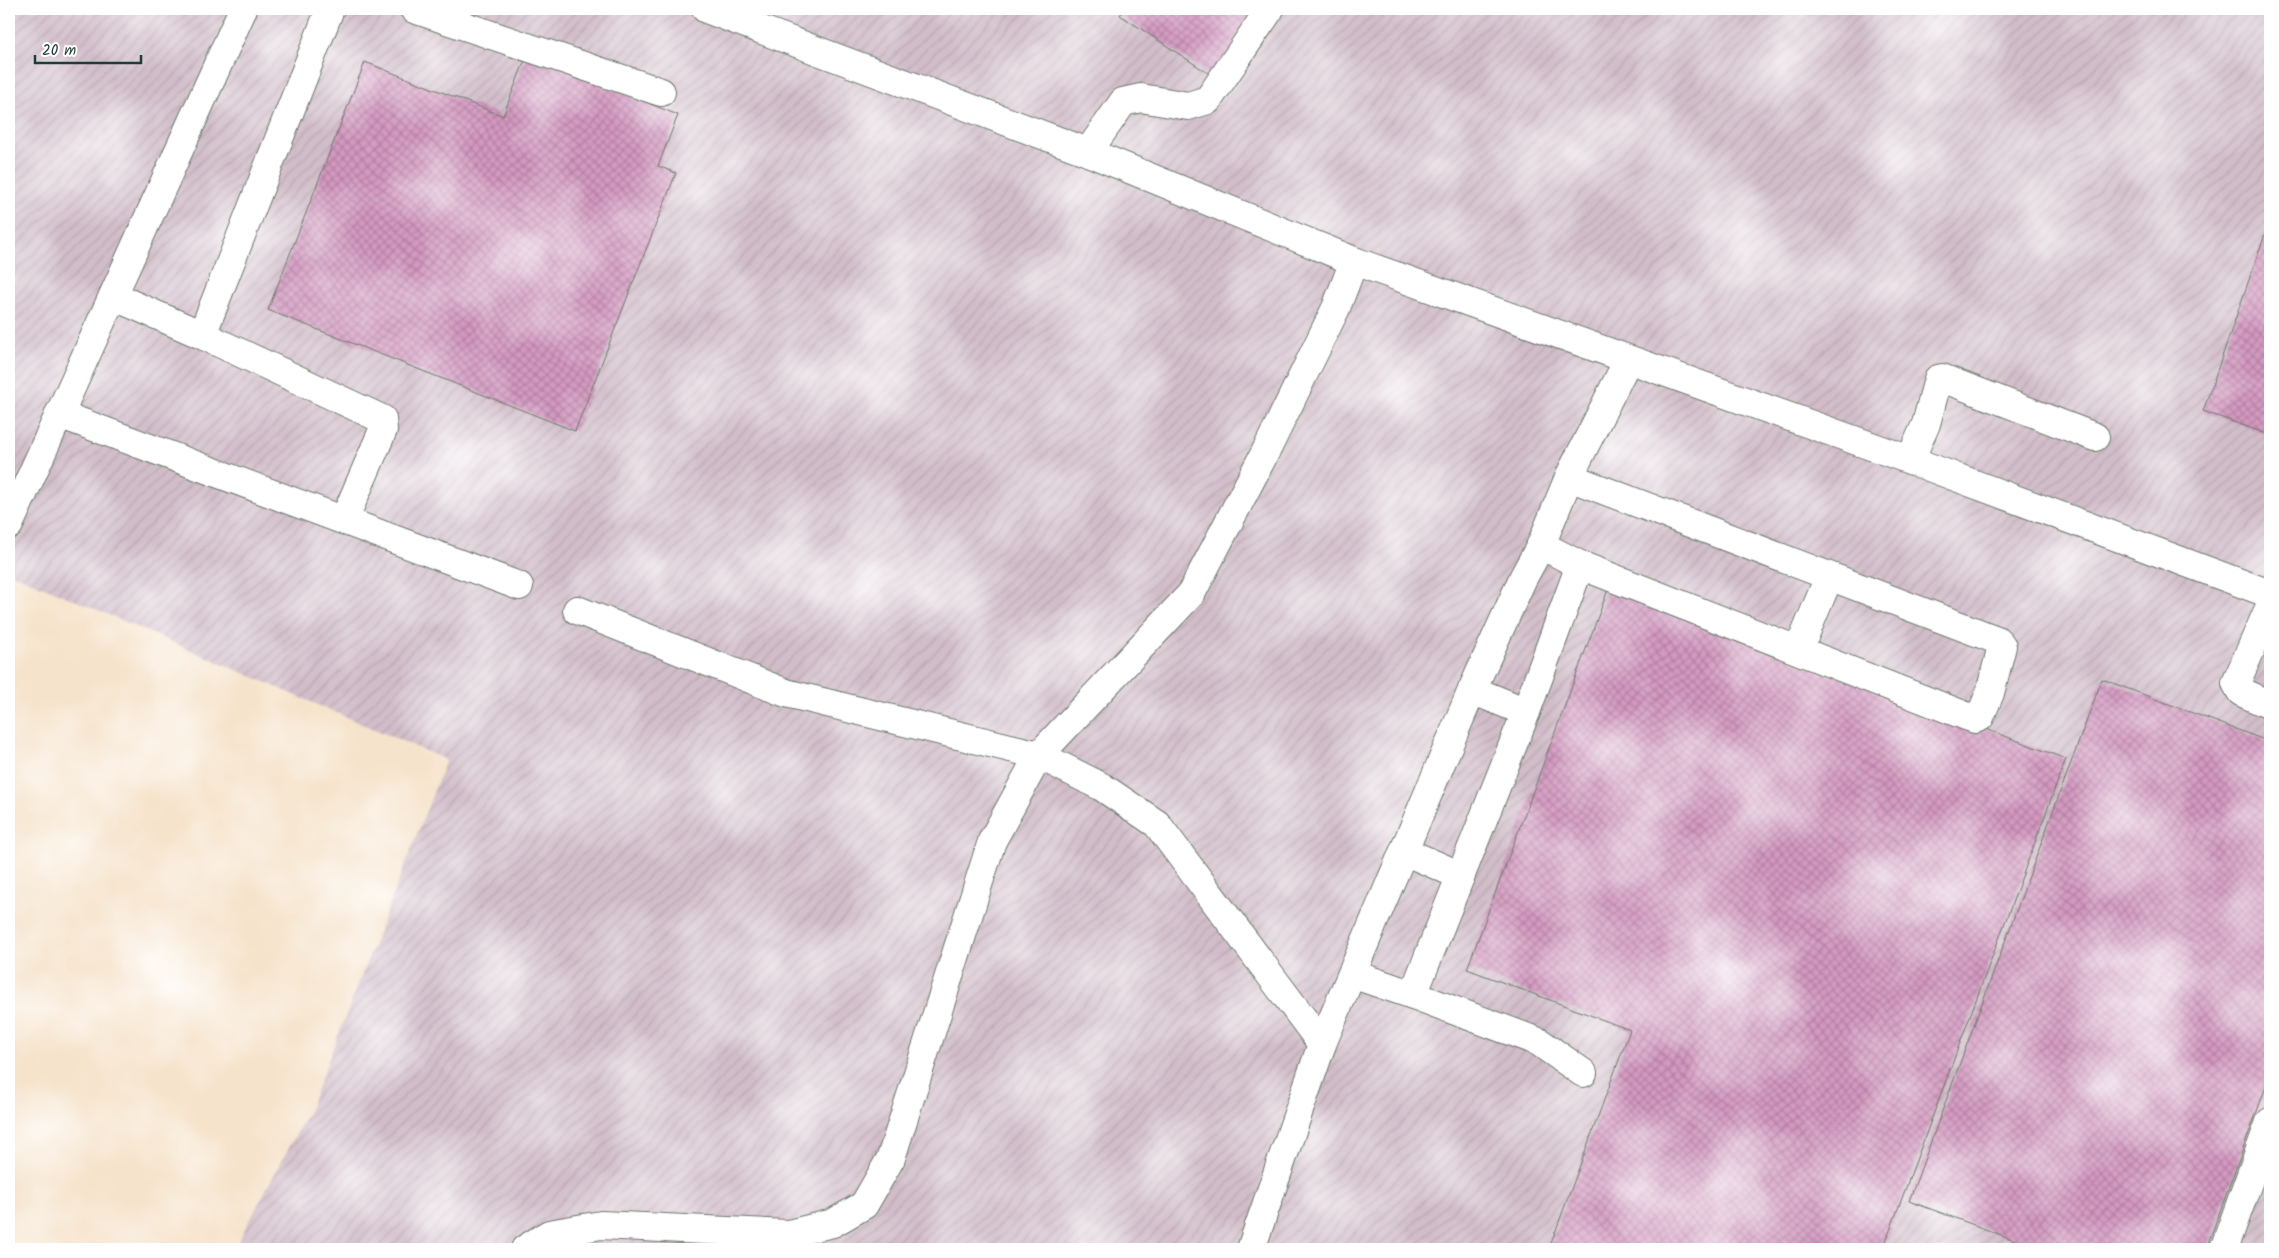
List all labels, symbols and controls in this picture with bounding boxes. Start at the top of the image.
scale bar [35,32,141,64]
text: 20 m [42,39,76,63]

